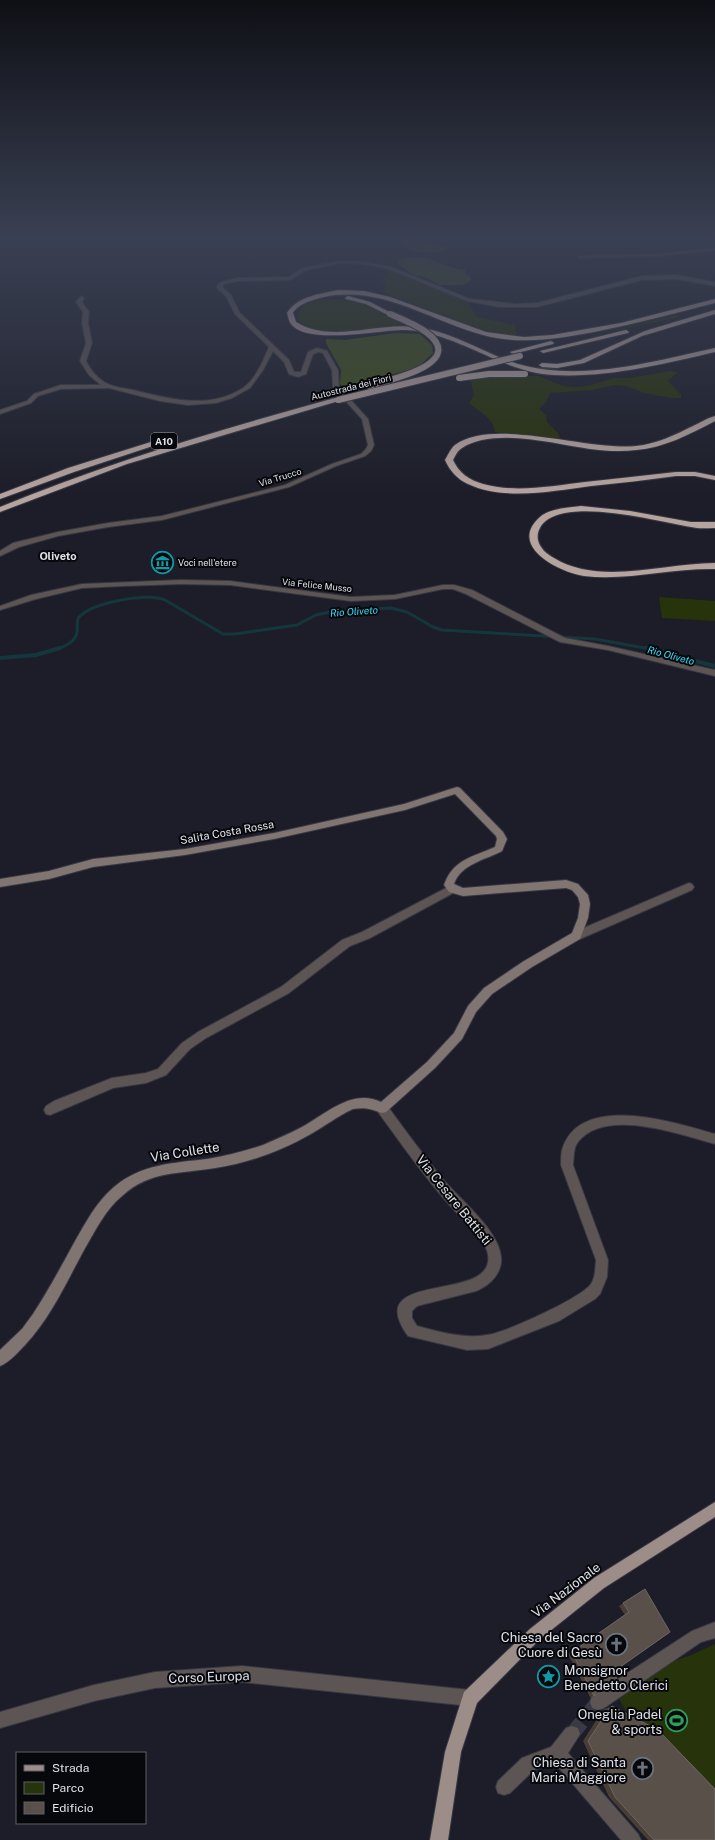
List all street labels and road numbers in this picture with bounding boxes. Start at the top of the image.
street label: Autostrada dei Fiori [310,372,392,402]
road number: A10 [151,433,177,449]
street label: Via Trucco [257,465,303,489]
street label: Via Felice Musso [282,576,352,594]
street label: Salita Costa Rossa [179,818,275,846]
street label: Via Collette [149,1139,221,1165]
street label: Via Cesare Battisti [413,1152,495,1248]
street label: Via Nazionale [529,1559,603,1621]
street label: Corso Europa [168,1668,250,1686]

